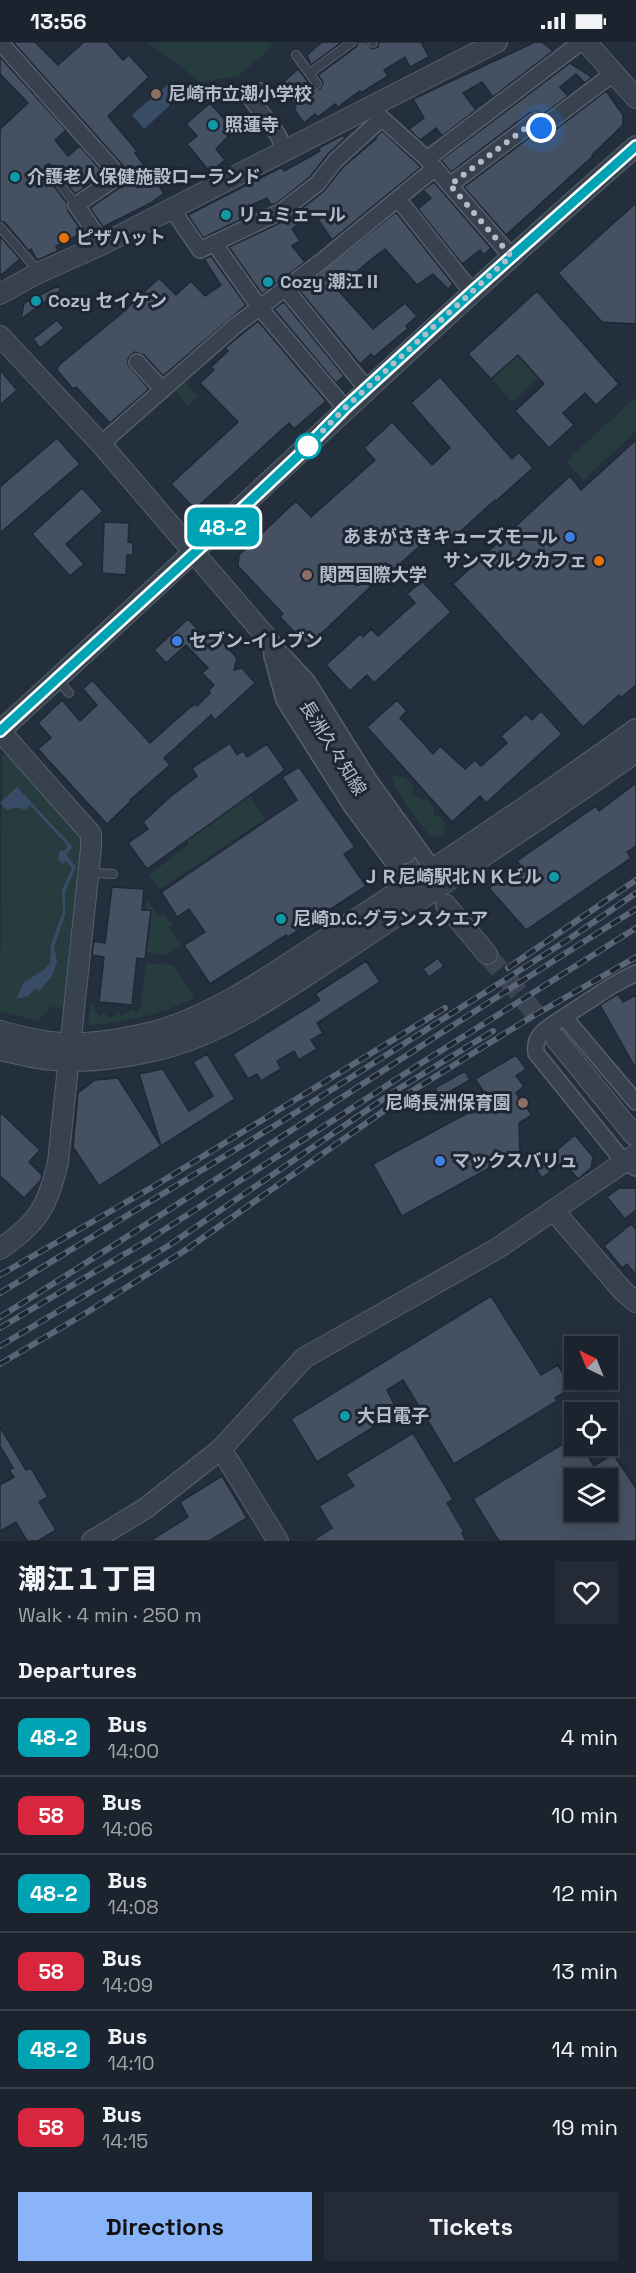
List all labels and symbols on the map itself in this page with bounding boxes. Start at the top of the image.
place label: 尼崎市立潮小学校 [168,82,312,105]
marker: 尼崎市立潮小学校 [149,87,163,101]
place label: 照蓮寺 [225,113,279,136]
your location [526,113,556,143]
marker: 照蓮寺 [206,118,220,132]
place label: 介護老人保健施設ローランド [27,165,261,188]
marker: 介護老人保健施設ローランド [8,170,22,184]
place label: リュミェール [238,203,346,226]
marker: リュミェール [219,208,233,222]
place label: ピザハット [76,226,166,249]
marker: ピザハット [57,231,71,245]
place label: Cozy 潮江Ⅱ [280,270,381,293]
marker: Cozy 潮江Ⅱ [261,275,275,289]
place label: Cozy セイケン [48,289,167,312]
marker: Cozy セイケン [29,294,43,308]
unlabelled marker [295,433,321,459]
line badge: 48-2 [181,508,265,546]
place label: あまがさきキューズモール [343,525,558,548]
marker: あまがさきキューズモール [563,530,577,544]
place label: サンマルクカフェ [443,549,587,572]
marker: サンマルクカフェ [592,554,606,568]
place label: 関西国際大学 [319,563,427,586]
marker: 関西国際大学 [300,568,314,582]
place label: セブン-イレブン [189,629,323,652]
marker: セブン-イレブン [170,634,184,648]
street label: 長洲久々知線 [295,696,372,800]
place label: ＪＲ尼崎駅北ＮＫビル [362,865,542,888]
marker: ＪＲ尼崎駅北ＮＫビル [547,870,561,884]
place label: 尼崎D.C.グランスクエア [293,907,488,930]
marker: 尼崎D.C.グランスクエア [274,912,288,926]
place label: 尼崎長洲保育園 [385,1091,511,1114]
marker: 尼崎長洲保育園 [516,1096,530,1110]
place label: マックスバリュ [452,1149,577,1172]
marker: マックスバリュ [433,1154,447,1168]
north arrow [564,1336,618,1390]
place label: 大日電子 [357,1404,429,1427]
marker: 大日電子 [338,1409,352,1423]

